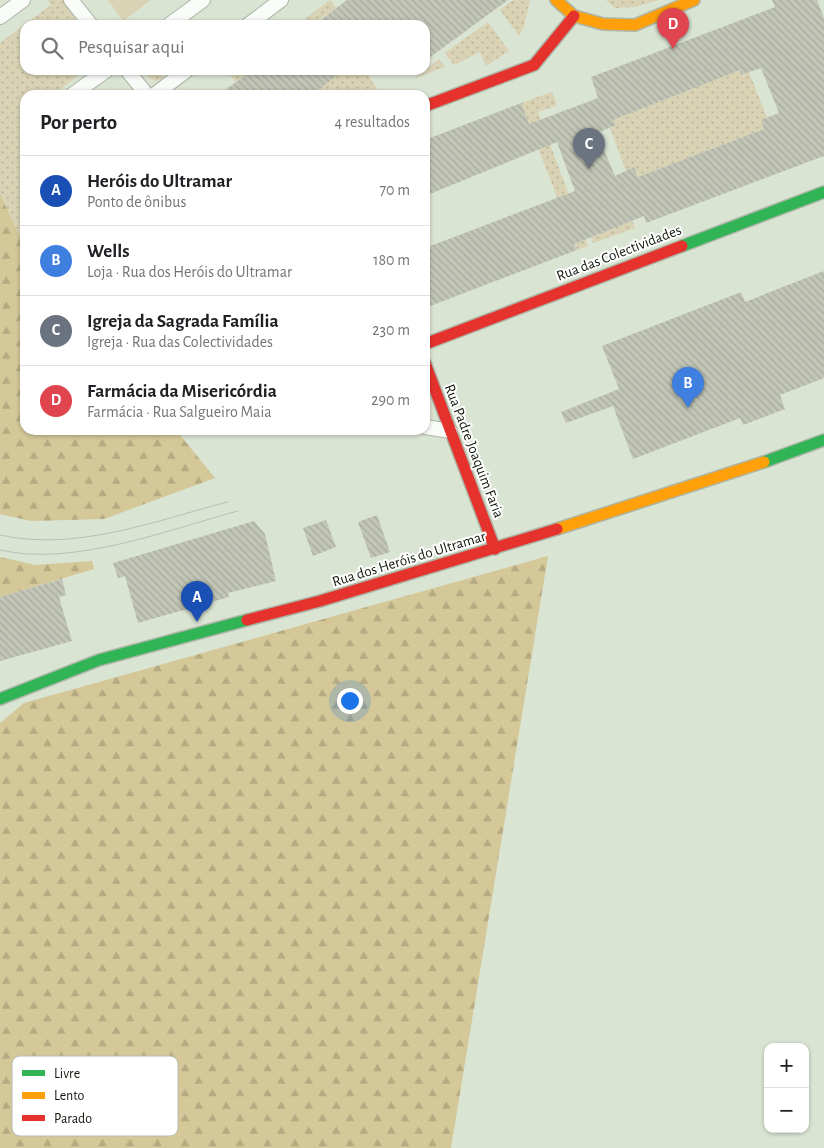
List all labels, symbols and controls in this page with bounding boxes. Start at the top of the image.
pin: D [657,8,689,49]
search box [20,20,430,75]
icon: search [38,34,66,62]
text: Pesquisar aqui [78,38,184,57]
text: Por perto [40,112,117,133]
text: 4 resultados [335,114,410,130]
pin: C [573,128,605,169]
text: Heróis do Ultramar [87,172,232,191]
text: A [51,182,61,198]
text: 70 m [379,182,410,198]
text: Ponto de ônibus [87,194,186,210]
street label: Rua das Colectividades [555,222,683,284]
text: Wells [87,242,129,261]
text: B [51,252,61,268]
text: 180 m [373,252,410,268]
text: Loja · Rua dos Heróis do Ultramar [87,264,292,280]
text: Igreja da Sagrada Família [87,312,279,331]
text: C [52,322,60,338]
text: 230 m [372,322,410,338]
text: Igreja · Rua das Colectividades [87,334,273,350]
pin: B [672,367,704,408]
text: Farmácia da Misericórdia [87,382,277,401]
street label: Rua Padre Joaquim Faria [442,382,506,520]
text: D [51,392,61,408]
text: 290 m [371,392,410,408]
text: Farmácia · Rua Salgueiro Maia [87,404,272,420]
street label: Rua dos Heróis do Ultramar [331,528,488,589]
pin: A [181,581,213,622]
your location [337,688,363,714]
map controls [764,1043,809,1133]
button: + [764,1043,809,1088]
legend [12,1056,178,1136]
text: Livre [54,1067,80,1081]
button: − [764,1088,809,1133]
text: Lento [54,1089,85,1103]
text: Parado [54,1112,92,1126]

